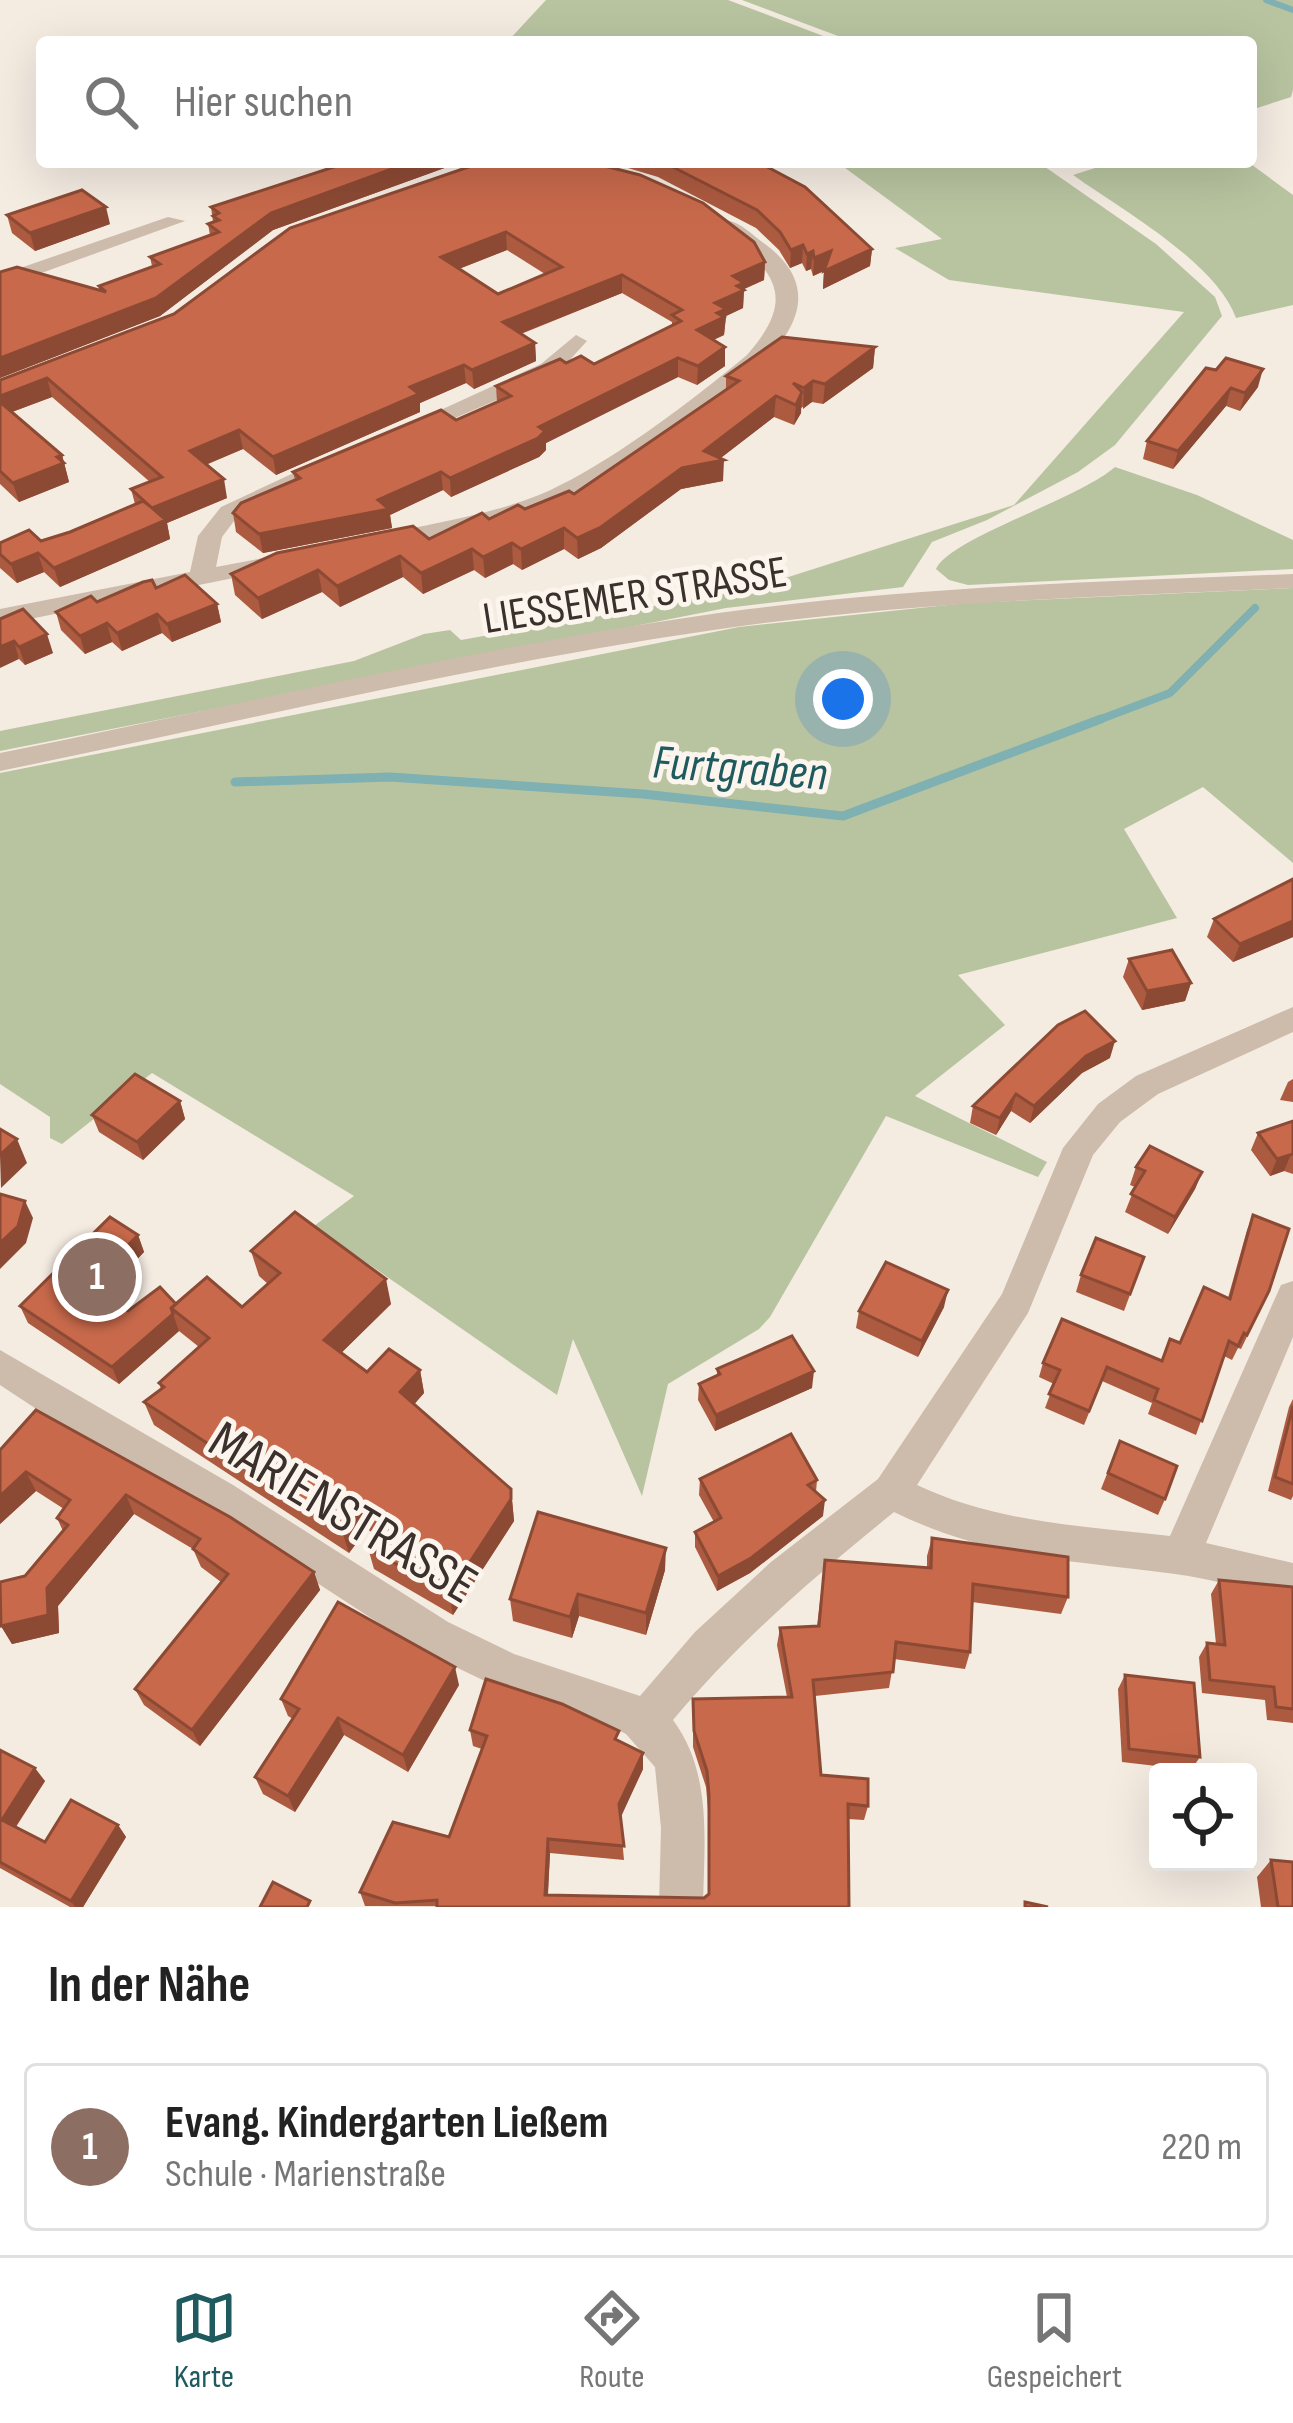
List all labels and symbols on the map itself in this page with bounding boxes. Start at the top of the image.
street label: LIESSEMER STRASSE [479,545,791,647]
your location [813,669,873,729]
water label: Furtgraben [651,734,829,804]
pin: 1 [58,1232,136,1322]
street label: MARIENSTRASSE [197,1408,489,1618]

